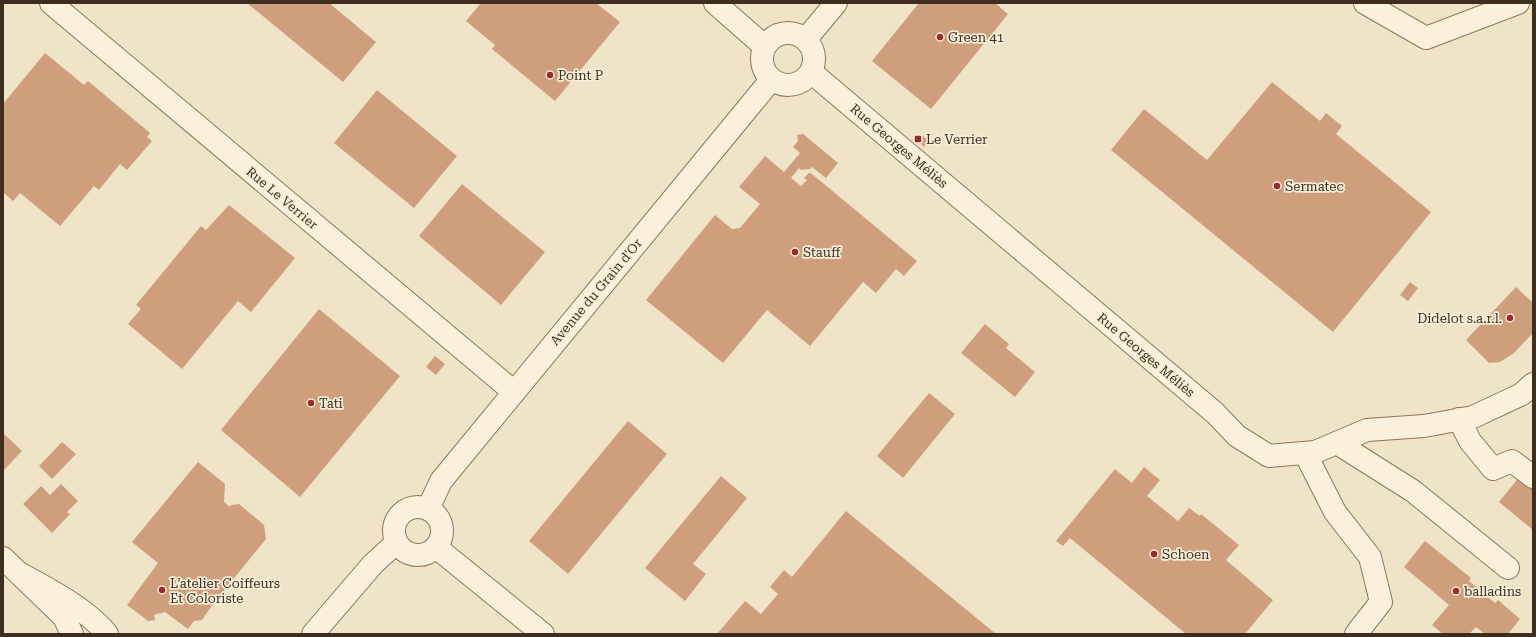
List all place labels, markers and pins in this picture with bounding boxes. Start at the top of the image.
place label: Green 41 [948,30,1004,45]
marker: Green 41 [935,32,945,42]
place label: Point P [558,68,603,83]
marker: Point P [545,70,555,80]
place label: Le Verrier [926,132,988,147]
marker: Le Verrier [913,134,923,144]
place label: Sermatec [1285,179,1344,194]
marker: Sermatec [1272,181,1282,191]
place label: Stauff [803,245,841,260]
marker: Stauff [790,247,800,257]
place label: Didelot s.a.r.l. [1417,311,1502,326]
marker: Didelot s.a.r.l. [1505,313,1515,323]
place label: Tati [319,396,343,411]
marker: Tati [306,398,316,408]
place label: Schoen [1162,547,1210,562]
marker: Schoen [1149,549,1159,559]
place label: L’atelier Coiffeurs Et Coloriste [170,576,280,606]
place label: balladins [1464,584,1521,599]
marker: L’atelier Coiffeurs Et Coloriste [157,585,167,595]
marker: balladins [1451,586,1461,596]

